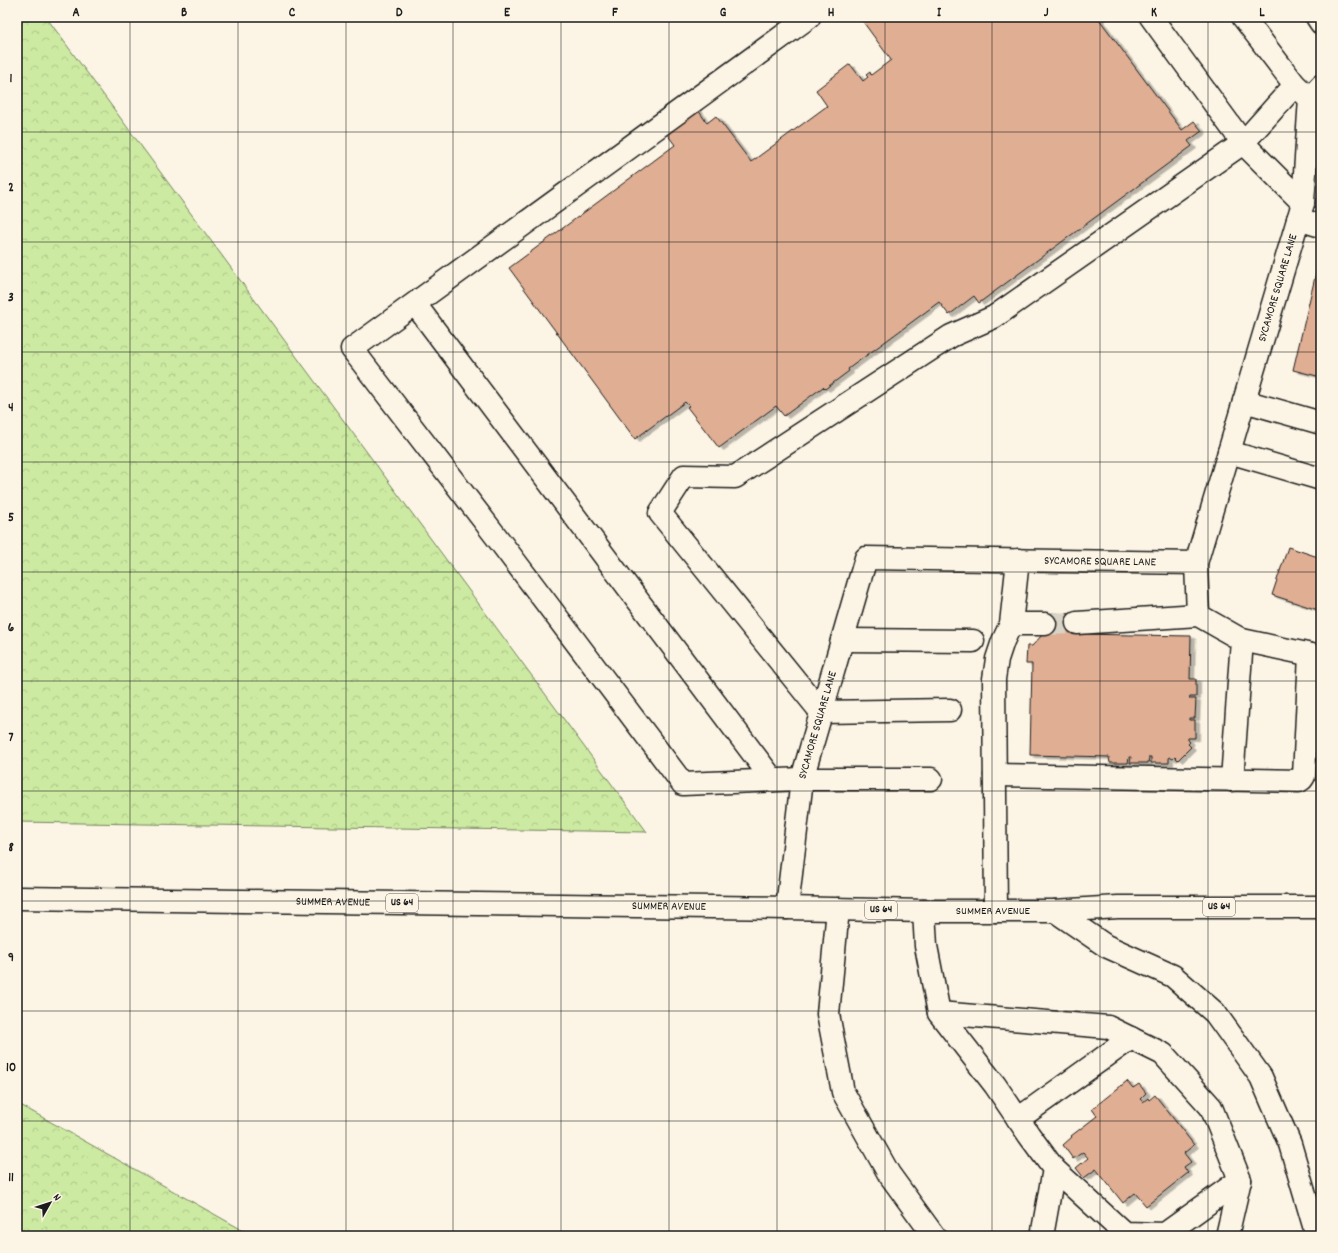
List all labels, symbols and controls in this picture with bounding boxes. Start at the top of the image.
text: A [72,4,80,23]
text: B [181,4,187,23]
text: C [289,4,296,23]
text: D [396,4,403,23]
text: E [504,4,511,23]
text: F [612,4,618,23]
text: G [720,4,727,23]
text: H [828,4,835,23]
text: I [937,4,942,23]
text: J [1044,4,1049,23]
text: K [1151,4,1157,23]
text: L [1259,4,1265,23]
text: 1 [10,70,13,89]
text: 2 [8,179,14,198]
street label: SYCAMORE SQUARE LANE [1254,231,1302,344]
text: 3 [8,289,14,308]
text: 4 [8,399,14,418]
text: 5 [8,509,14,528]
street label: SYCAMORE SQUARE LANE [1044,552,1157,571]
text: 6 [8,619,15,638]
street label: SYCAMORE SQUARE LANE [794,669,841,781]
text: 7 [9,729,14,748]
text: 8 [8,839,14,858]
street label: SUMMER AVENUE [296,893,371,911]
road number: US 64 [386,894,418,912]
street label: SUMMER AVENUE [632,897,707,915]
road number: US 64 [1203,898,1235,916]
road number: US 64 [865,901,897,919]
street label: SUMMER AVENUE [956,903,1031,920]
text: 9 [8,949,14,968]
text: 10 [6,1059,16,1078]
text: 11 [8,1169,14,1188]
north arrow [30,1183,70,1223]
text: N [48,1191,64,1206]

